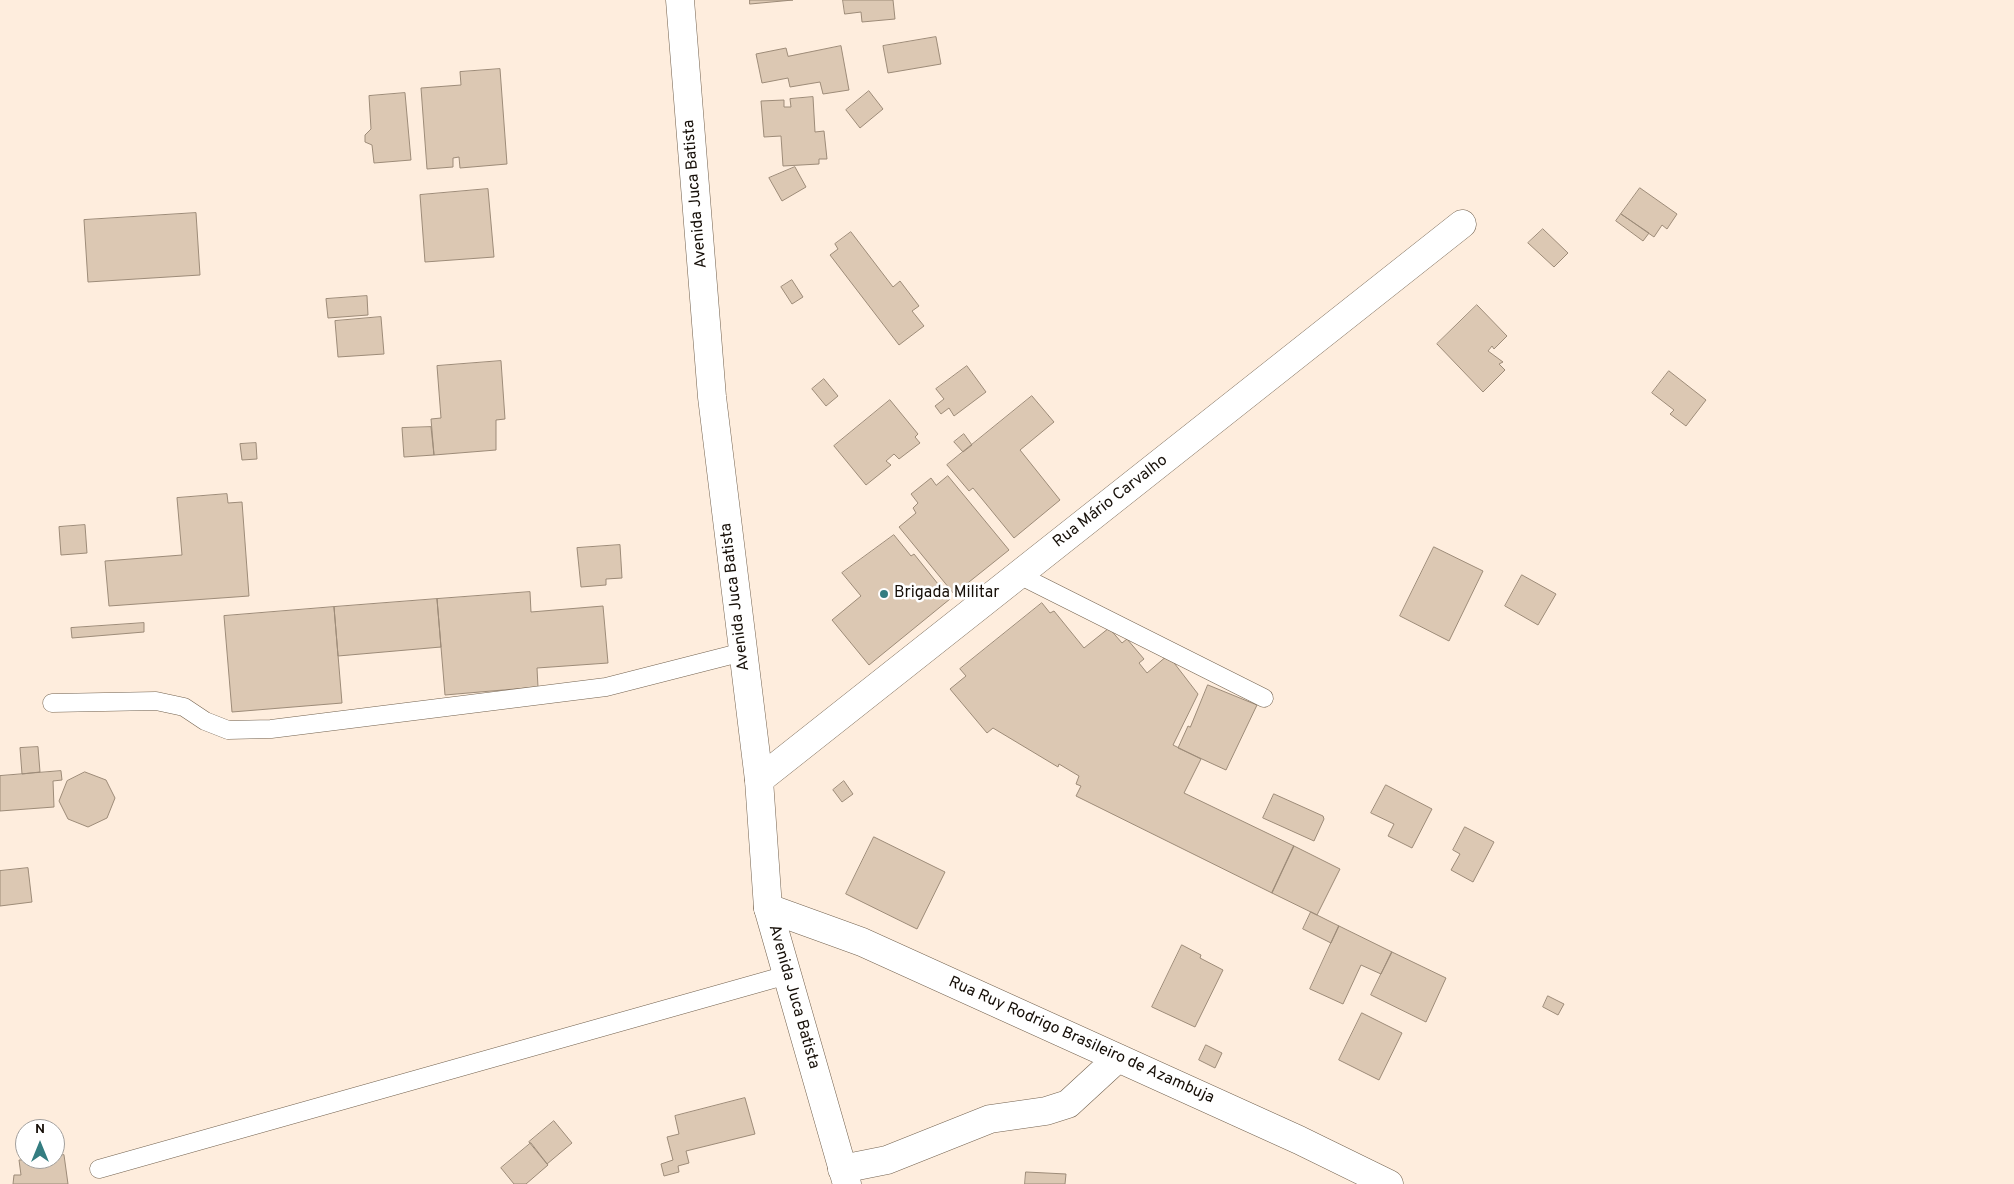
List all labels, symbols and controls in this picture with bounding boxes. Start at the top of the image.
street label: Avenida Juca Batista [680,119,712,269]
street label: Rua Mário Carvalho [1050,451,1172,553]
street label: Avenida Juca Batista [717,522,755,672]
place label: Brigada Militar [894,584,1000,604]
marker: Brigada Militar [878,588,890,600]
street label: Avenida Juca Batista [763,923,823,1071]
street label: Rua Ruy Rodrigo Brasileiro de Azambuja [945,973,1217,1109]
north arrow [15,1119,65,1169]
text: N [35,1121,45,1138]

